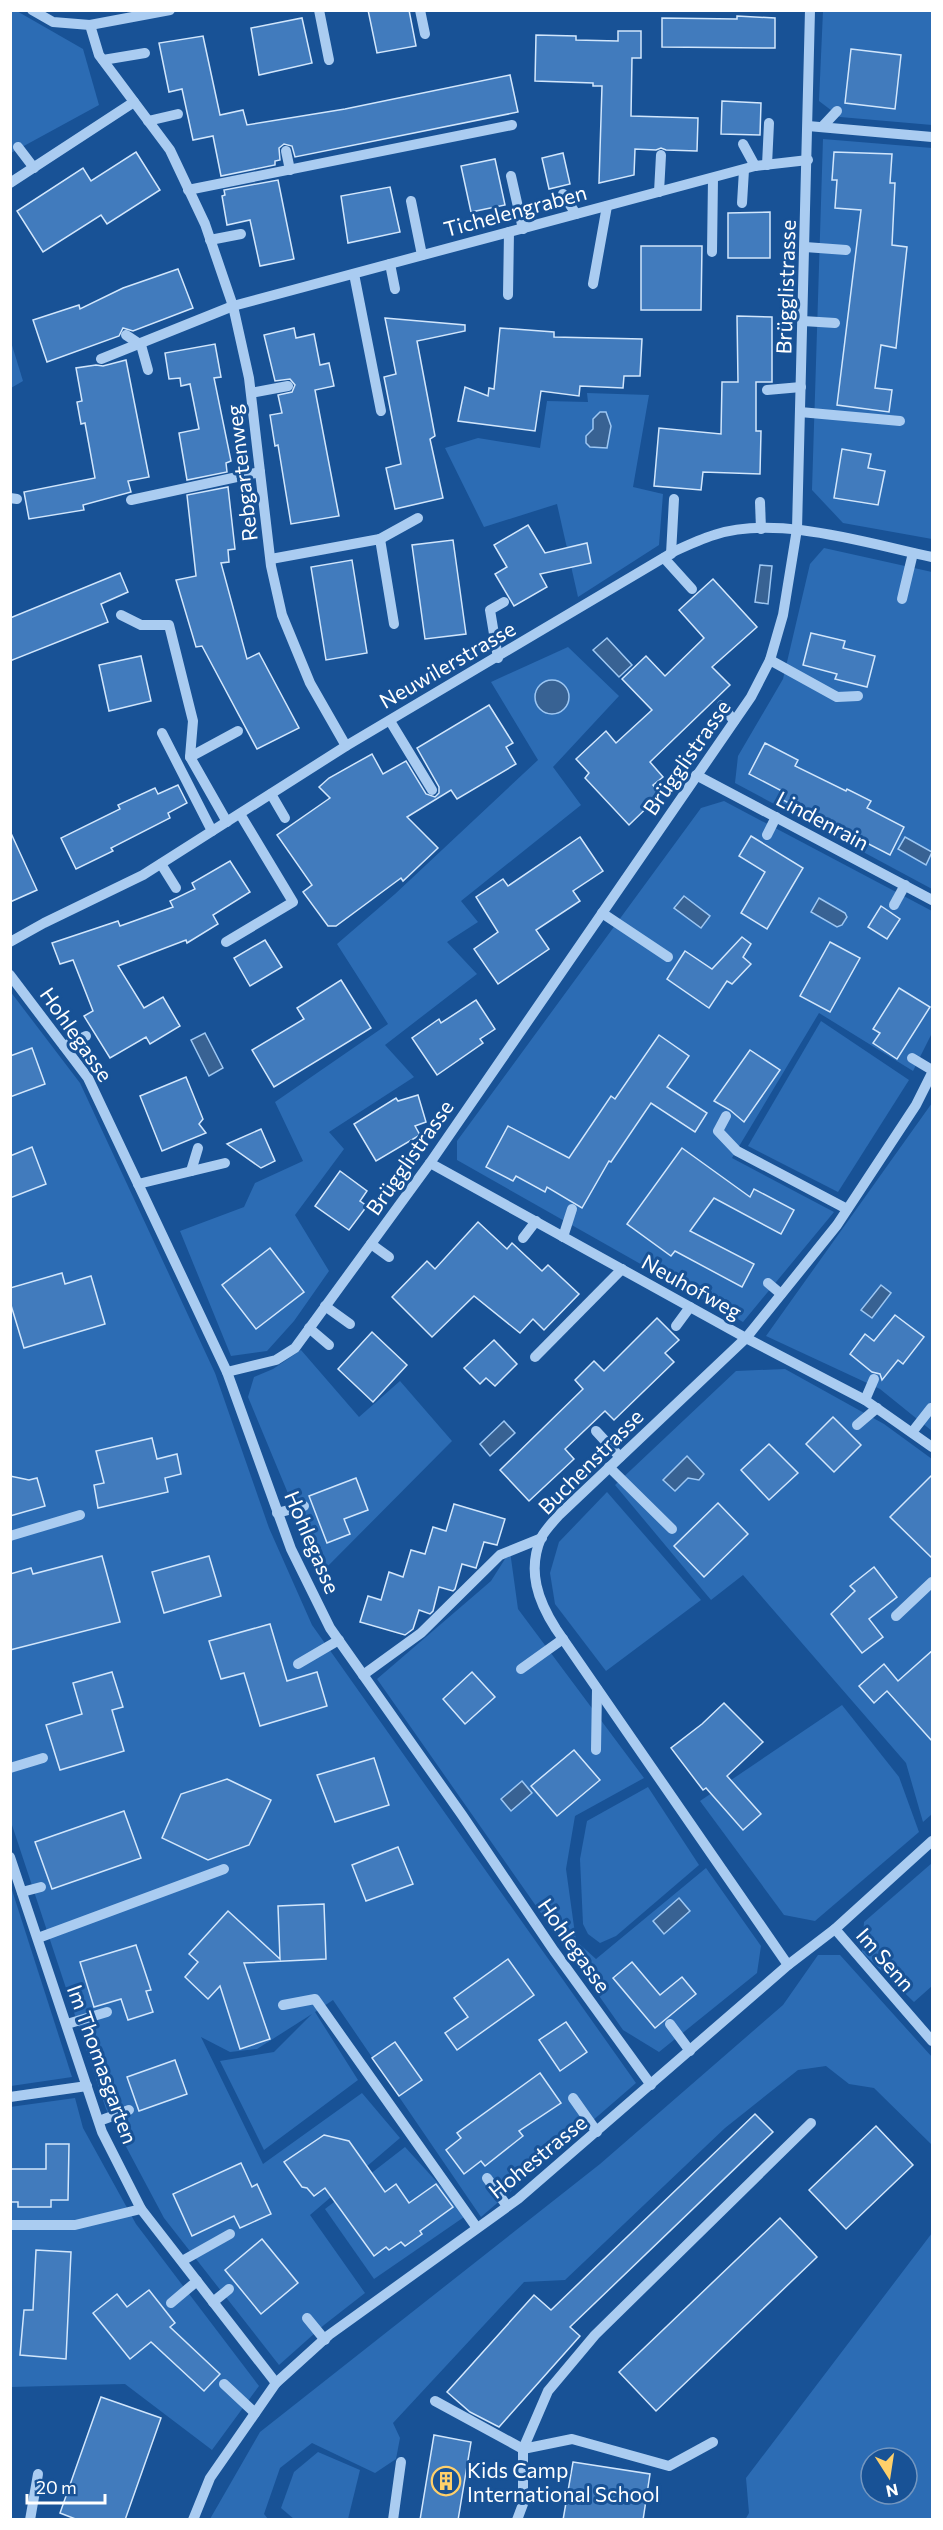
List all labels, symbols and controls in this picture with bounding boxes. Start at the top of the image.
street label: Tichelengraben [441,179,589,241]
street label: Brügglistrasse [770,219,800,355]
street label: Rebgartenweg [220,403,262,543]
street label: Neuwilerstrasse [375,615,519,713]
street label: Brügglistrasse [637,695,735,819]
street label: Lindenrain [772,785,874,855]
street label: Hohlegasse [35,982,119,1086]
street label: Brügglistrasse [360,1095,458,1219]
street label: Neuhofweg [638,1248,746,1324]
street label: Buchenstrasse [532,1403,648,1519]
street label: Hohlegasse [280,1487,346,1597]
street label: Hohlegasse [533,1893,617,1997]
street label: Im Senn [852,1922,920,1996]
street label: Im Thomasgarten [63,1981,143,2147]
street label: Hohestrasse [483,2109,591,2203]
north arrow [859,2446,919,2506]
place label: Kids Camp International School [467,2457,660,2506]
building icon: Kids Camp International School [430,2465,462,2497]
scale bar [27,2467,105,2505]
text: 20 m [36,2476,77,2498]
text: N [884,2481,900,2502]

